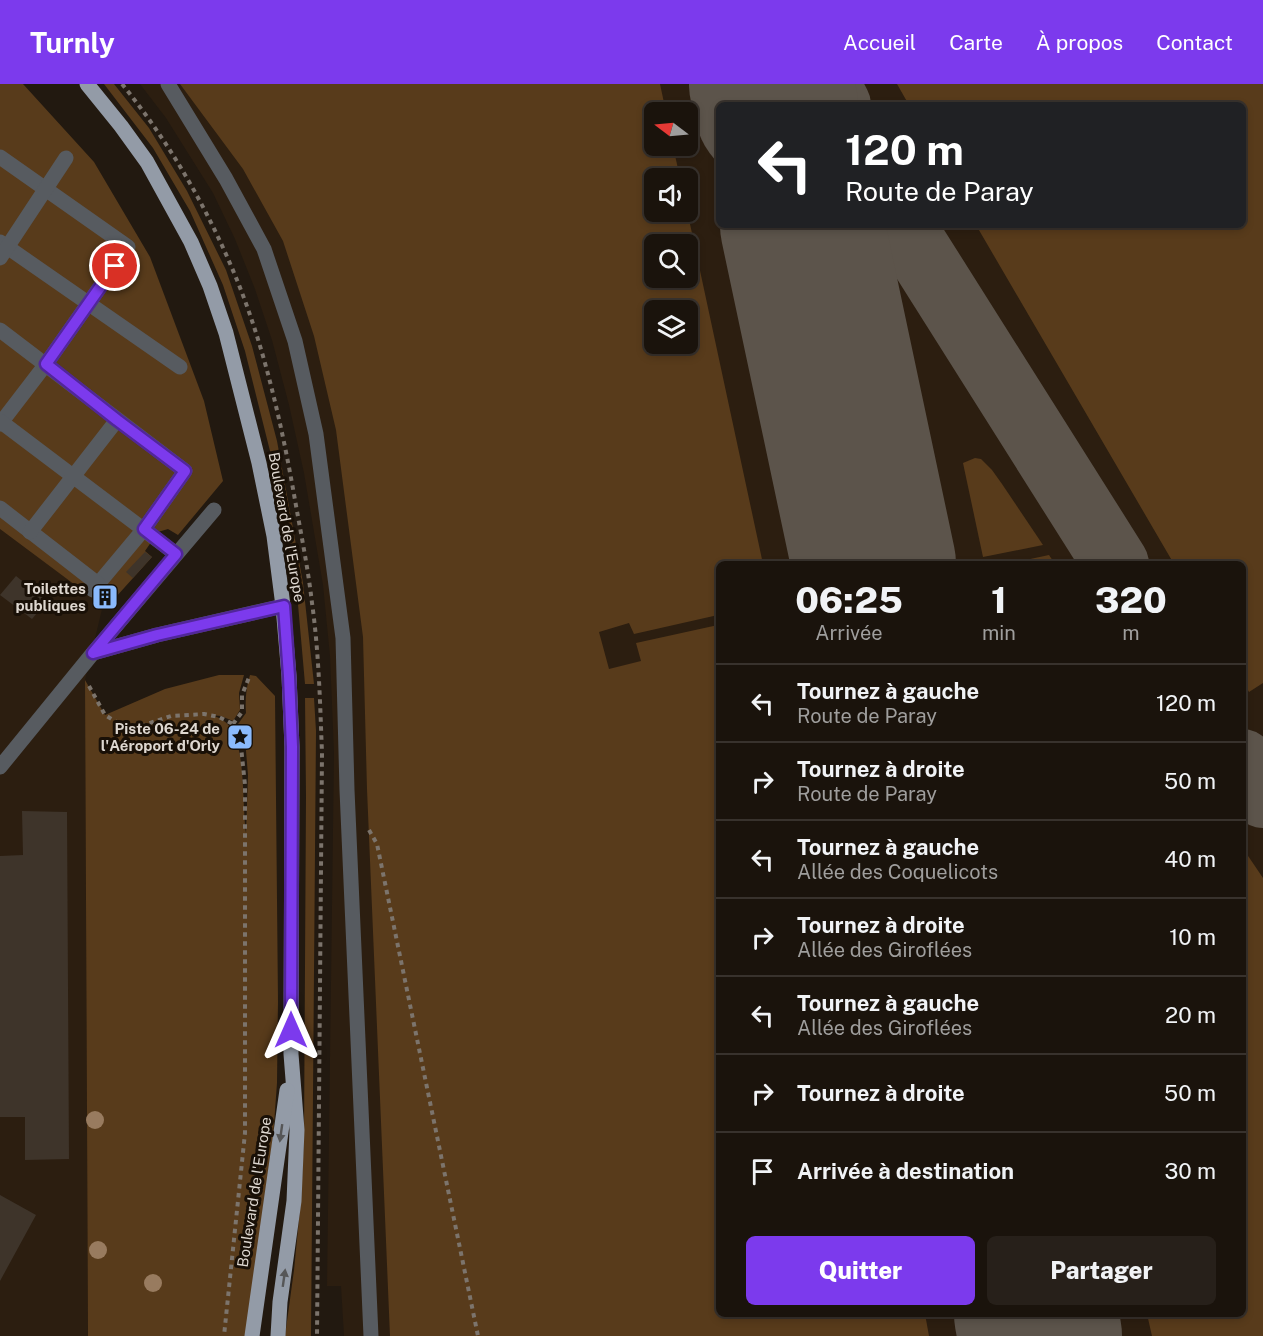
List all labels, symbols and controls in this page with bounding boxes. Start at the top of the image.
text: Turnly [30,26,115,59]
text: Accueil [843,30,916,55]
text: Carte [949,30,1003,55]
text: À propos [1036,30,1123,55]
text: Contact [1156,30,1233,55]
north arrow [644,102,698,156]
map controls [644,102,698,354]
text: 120 m [845,125,964,174]
icon: left [746,126,824,204]
button: sound [644,168,698,222]
text: Route de Paray [845,175,1034,207]
button: search [644,234,698,288]
pin [89,240,140,291]
icon: arrive [98,249,131,282]
button: layers [644,300,698,354]
street label: Boulevard de l'Europe [265,451,309,603]
text: 06:25 [795,579,903,621]
text: 1 [991,579,1007,621]
text: 320 [1095,579,1167,621]
place label: Toilettes publiques [15,580,86,614]
building icon: Toilettes publiques [90,582,120,612]
text: Arrivée [815,621,883,645]
text: min [982,621,1016,645]
text: m [1122,621,1140,645]
text: Tournez à gauche [797,678,979,704]
icon: left [746,687,779,720]
text: 120 m [1156,690,1216,716]
text: Route de Paray [797,704,937,728]
place label: Piste 06-24 de l'Aéroport d'Orly [101,720,221,754]
place icon: Piste 06-24 de l'Aéroport d'Orly [225,722,255,752]
text: Tournez à droite [797,756,965,782]
icon: right [746,765,779,798]
text: 50 m [1164,768,1216,794]
text: Route de Paray [797,782,937,806]
text: Tournez à gauche [797,834,979,860]
icon: left [746,843,779,876]
text: 40 m [1164,846,1216,872]
text: Allée des Coquelicots [797,860,998,884]
text: Tournez à droite [797,912,965,938]
icon: right [746,921,779,954]
text: 10 m [1169,924,1216,950]
text: Allée des Giroflées [797,938,972,962]
text: Tournez à gauche [797,990,979,1016]
position arrow [259,998,323,1062]
icon: left [746,999,779,1032]
text: 20 m [1165,1002,1216,1028]
text: Allée des Giroflées [797,1016,972,1040]
icon: right [746,1077,779,1110]
text: Tournez à droite [797,1080,965,1106]
text: 50 m [1164,1080,1216,1106]
street label: Boulevard de l'Europe [234,1116,274,1268]
one-way arrow [277,1123,286,1142]
icon: arrive [746,1155,779,1188]
text: Arrivée à destination [797,1158,1014,1184]
text: 30 m [1164,1158,1216,1184]
button: Quitter [746,1236,975,1305]
button: Partager [987,1236,1216,1305]
one-way arrow [279,1268,288,1287]

